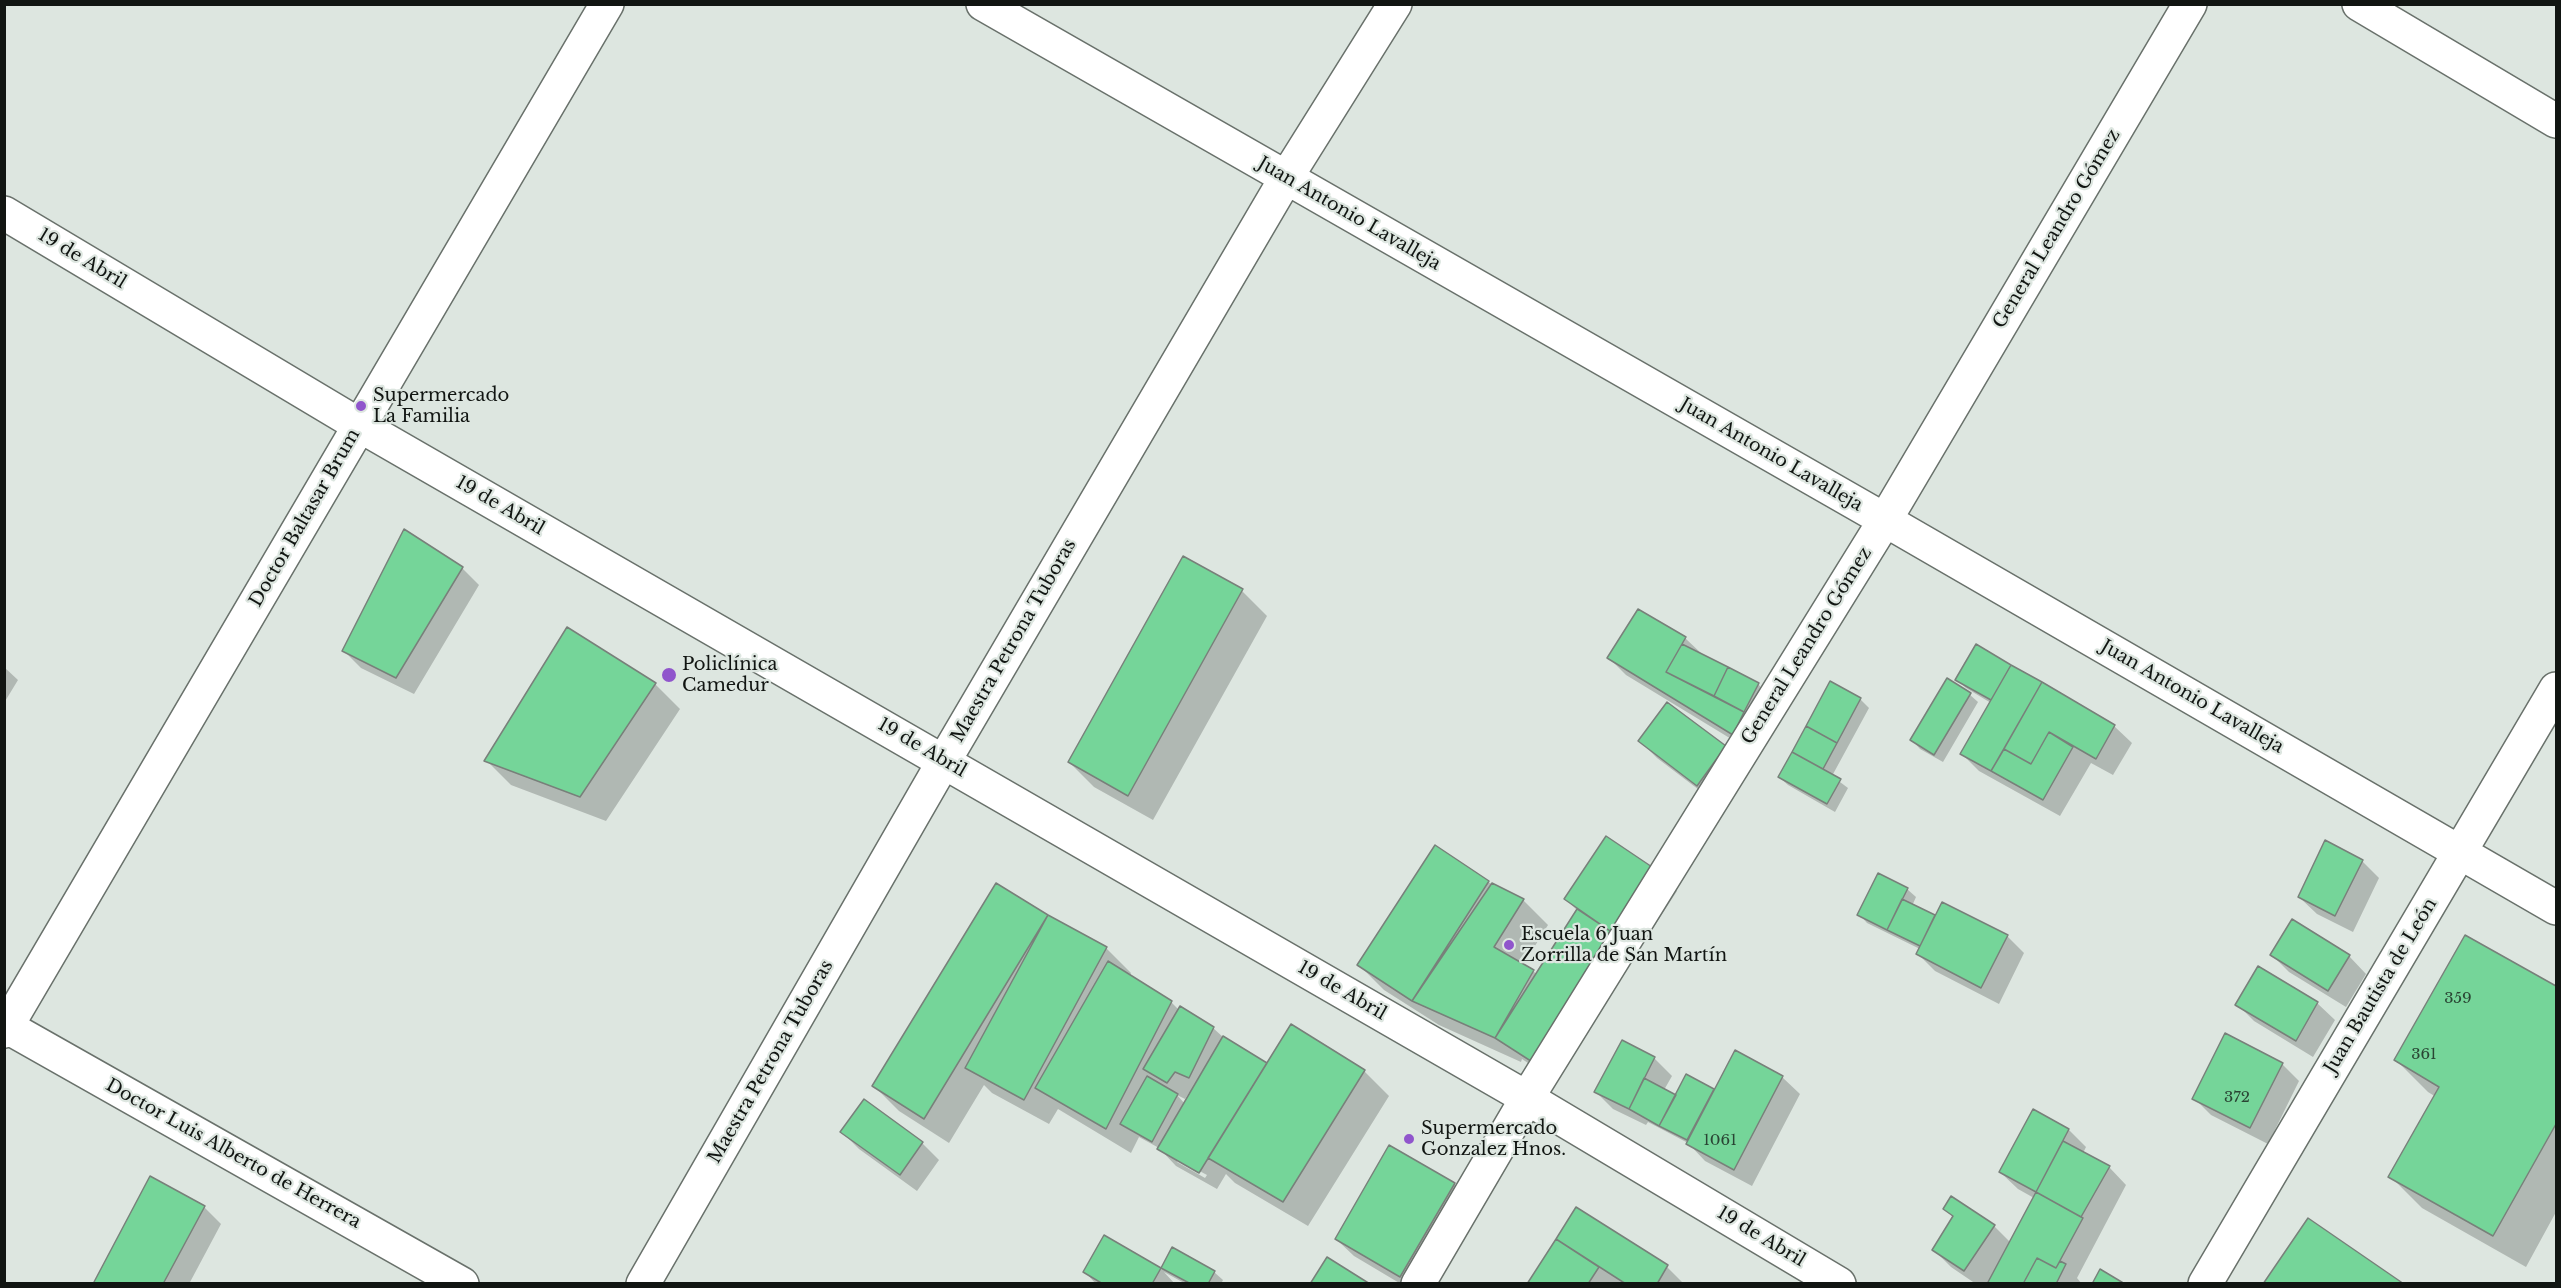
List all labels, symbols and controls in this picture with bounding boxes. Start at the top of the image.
street label: General Leandro Gómez [1989,125,2125,333]
street label: Juan Antonio Lavalleja [1254,153,1444,275]
street label: 19 de Abril [34,224,130,294]
place label: Supermercado La Familia [373,385,509,428]
street label: Juan Antonio Lavalleja [1676,394,1866,516]
marker: Supermercado La Familia [354,399,368,413]
street label: Doctor Baltasar Brum [245,425,365,611]
street label: 19 de Abril [452,472,548,540]
street label: Maestra Petrona Tuboras [947,536,1081,746]
street label: General Leandro Gómez [1737,543,1877,749]
street label: Juan Antonio Lavalleja [2097,636,2287,758]
place label: Policlínica Camedur [682,654,777,696]
marker: Policlínica Camedur [660,666,678,684]
street label: 19 de Abril [874,714,970,782]
street label: Juan Bautista de León [2320,895,2442,1077]
place label: Escuela 6 Juan Zorrilla de San Martín [1521,924,1727,966]
marker: Escuela 6 Juan Zorrilla de San Martín [1502,938,1516,952]
street label: Maestra Petrona Tuboras [704,957,838,1167]
street label: 19 de Abril [1294,957,1390,1025]
house number: 359 [2444,990,2472,1008]
house number: 361 [2411,1046,2437,1064]
street label: Doctor Luis Alberto de Herrera [102,1075,364,1233]
house number: 372 [2224,1089,2250,1107]
place label: Supermercado Gonzalez Hnos. [1421,1118,1566,1160]
marker: Supermercado Gonzalez Hnos. [1402,1132,1416,1146]
house number: 1061 [1703,1132,1737,1150]
street label: 19 de Abril [1713,1202,1809,1272]

